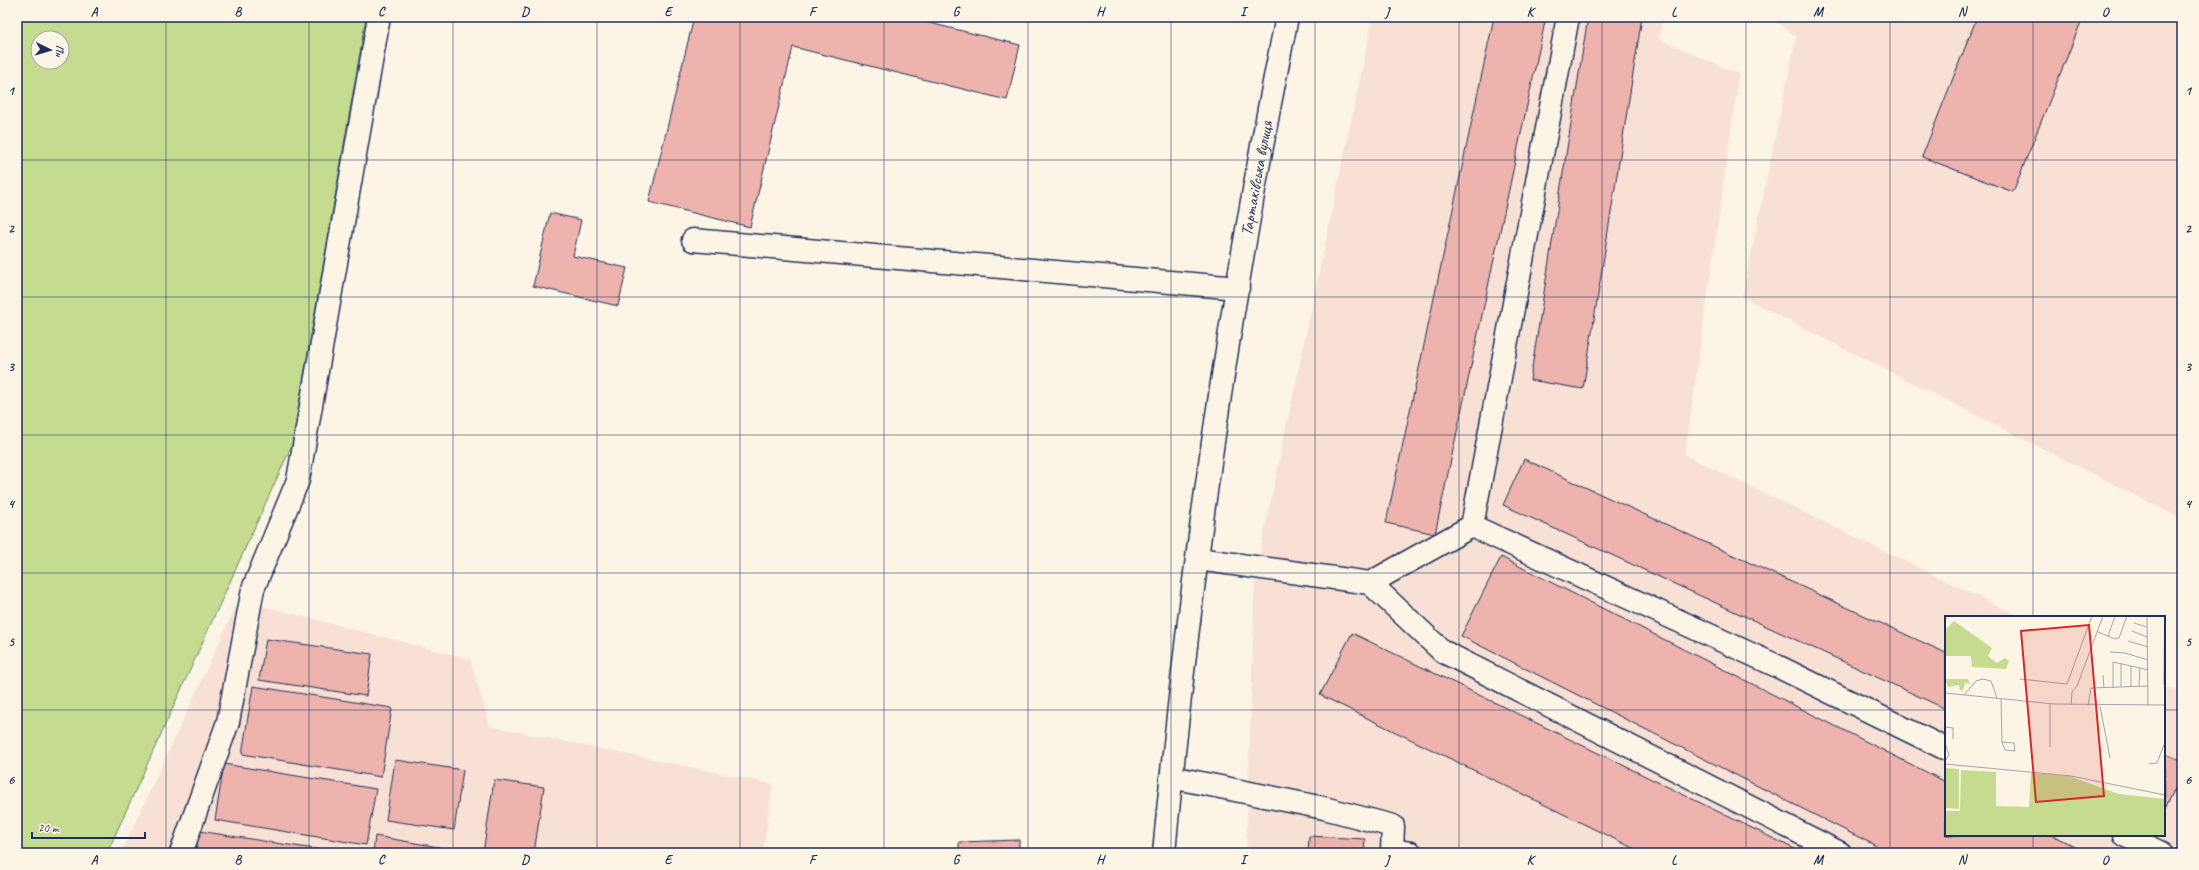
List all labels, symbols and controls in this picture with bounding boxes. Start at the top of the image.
text: A [91,4,99,20]
text: B [235,4,243,20]
text: C [378,4,386,20]
text: D [521,4,530,20]
text: E [665,4,674,20]
text: F [809,4,818,20]
text: G [953,4,961,20]
text: H [1096,4,1106,20]
text: I [1240,4,1249,20]
text: J [1384,4,1391,20]
text: K [1527,4,1537,20]
text: L [1671,4,1678,20]
text: M [1813,4,1824,20]
text: N [1958,4,1969,20]
text: O [2102,4,2111,20]
north arrow [30,30,70,70]
text: Пн [52,45,67,58]
text: 1 [8,83,16,99]
text: 1 [2185,83,2193,99]
street label: Тартаківська вулиця [1236,118,1277,238]
text: 2 [8,221,15,237]
text: 2 [2185,221,2192,237]
text: 3 [8,359,15,375]
text: 3 [2185,359,2192,375]
text: 4 [8,496,16,512]
text: 4 [2185,496,2193,512]
inset map [1945,616,2165,836]
text: 5 [8,634,15,650]
text: 5 [2185,634,2192,650]
text: 6 [8,772,15,788]
text: 6 [2185,772,2192,788]
scale bar [32,814,145,840]
text: 20 m [38,820,60,836]
text: A [91,852,99,868]
text: B [235,852,243,868]
text: C [378,852,386,868]
text: D [521,852,530,868]
text: E [665,852,674,868]
text: F [809,852,818,868]
text: G [953,852,961,868]
text: H [1096,852,1106,868]
text: I [1240,852,1249,868]
text: J [1384,852,1391,868]
text: K [1527,852,1537,868]
text: L [1671,852,1678,868]
text: M [1813,852,1824,868]
text: N [1958,852,1969,868]
text: O [2102,852,2111,868]

